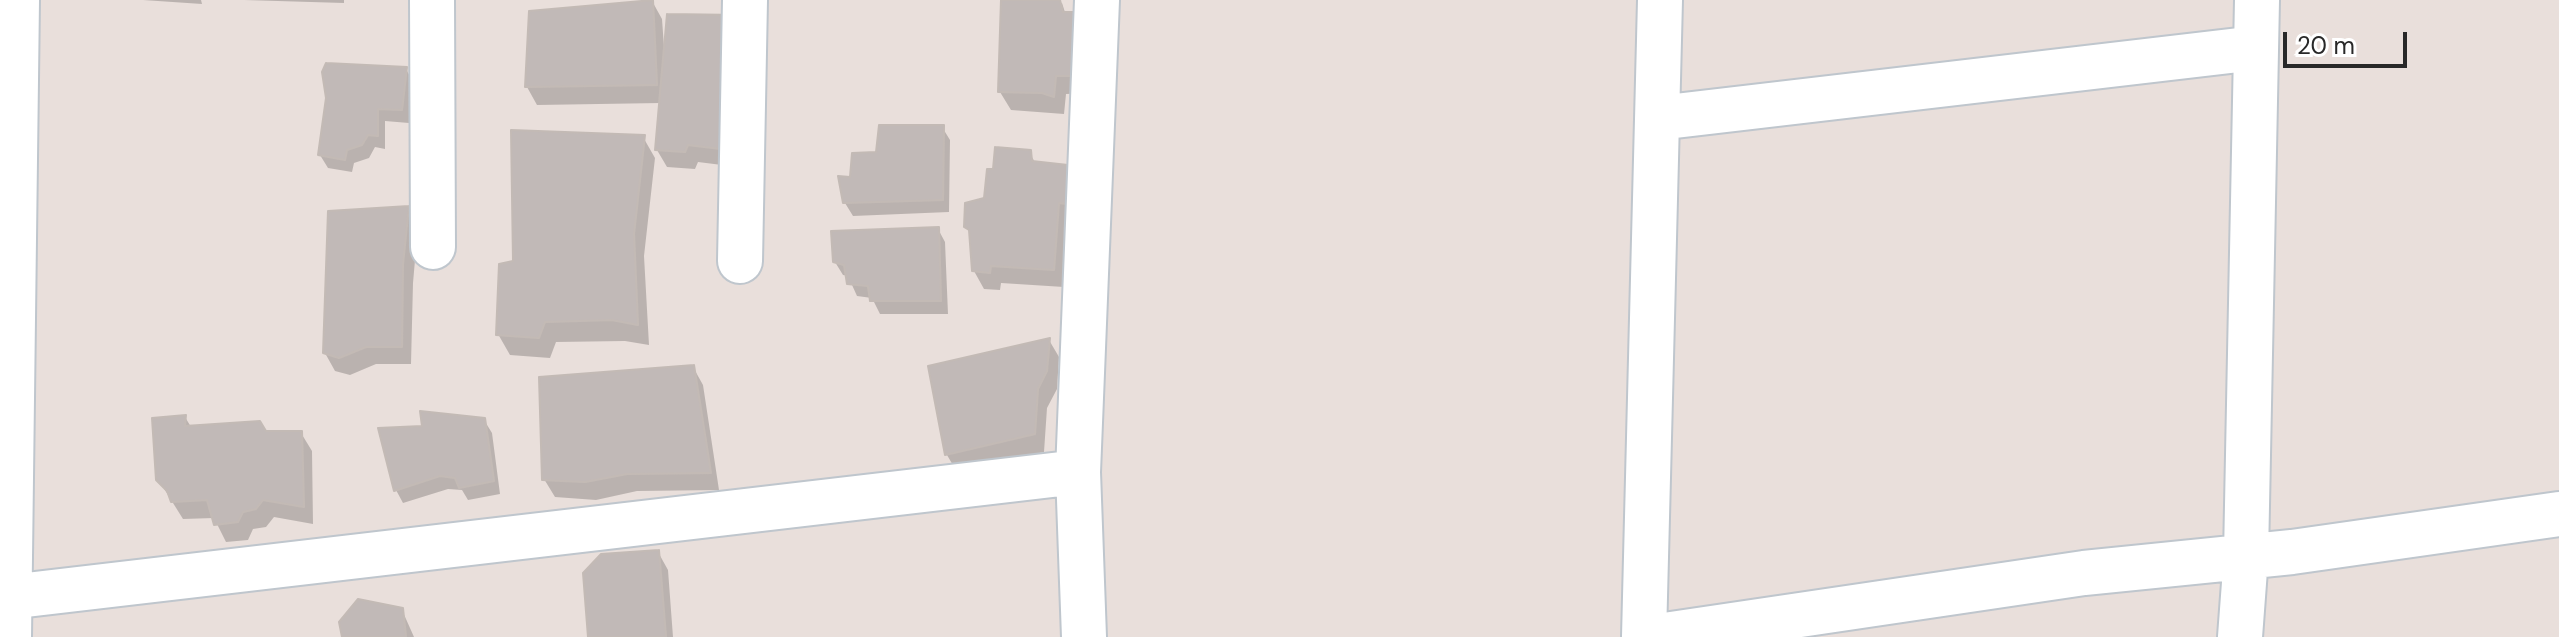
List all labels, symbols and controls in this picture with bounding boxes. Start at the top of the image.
scale bar [2287,16,2411,66]
text: 20 m [2297,30,2355,61]

